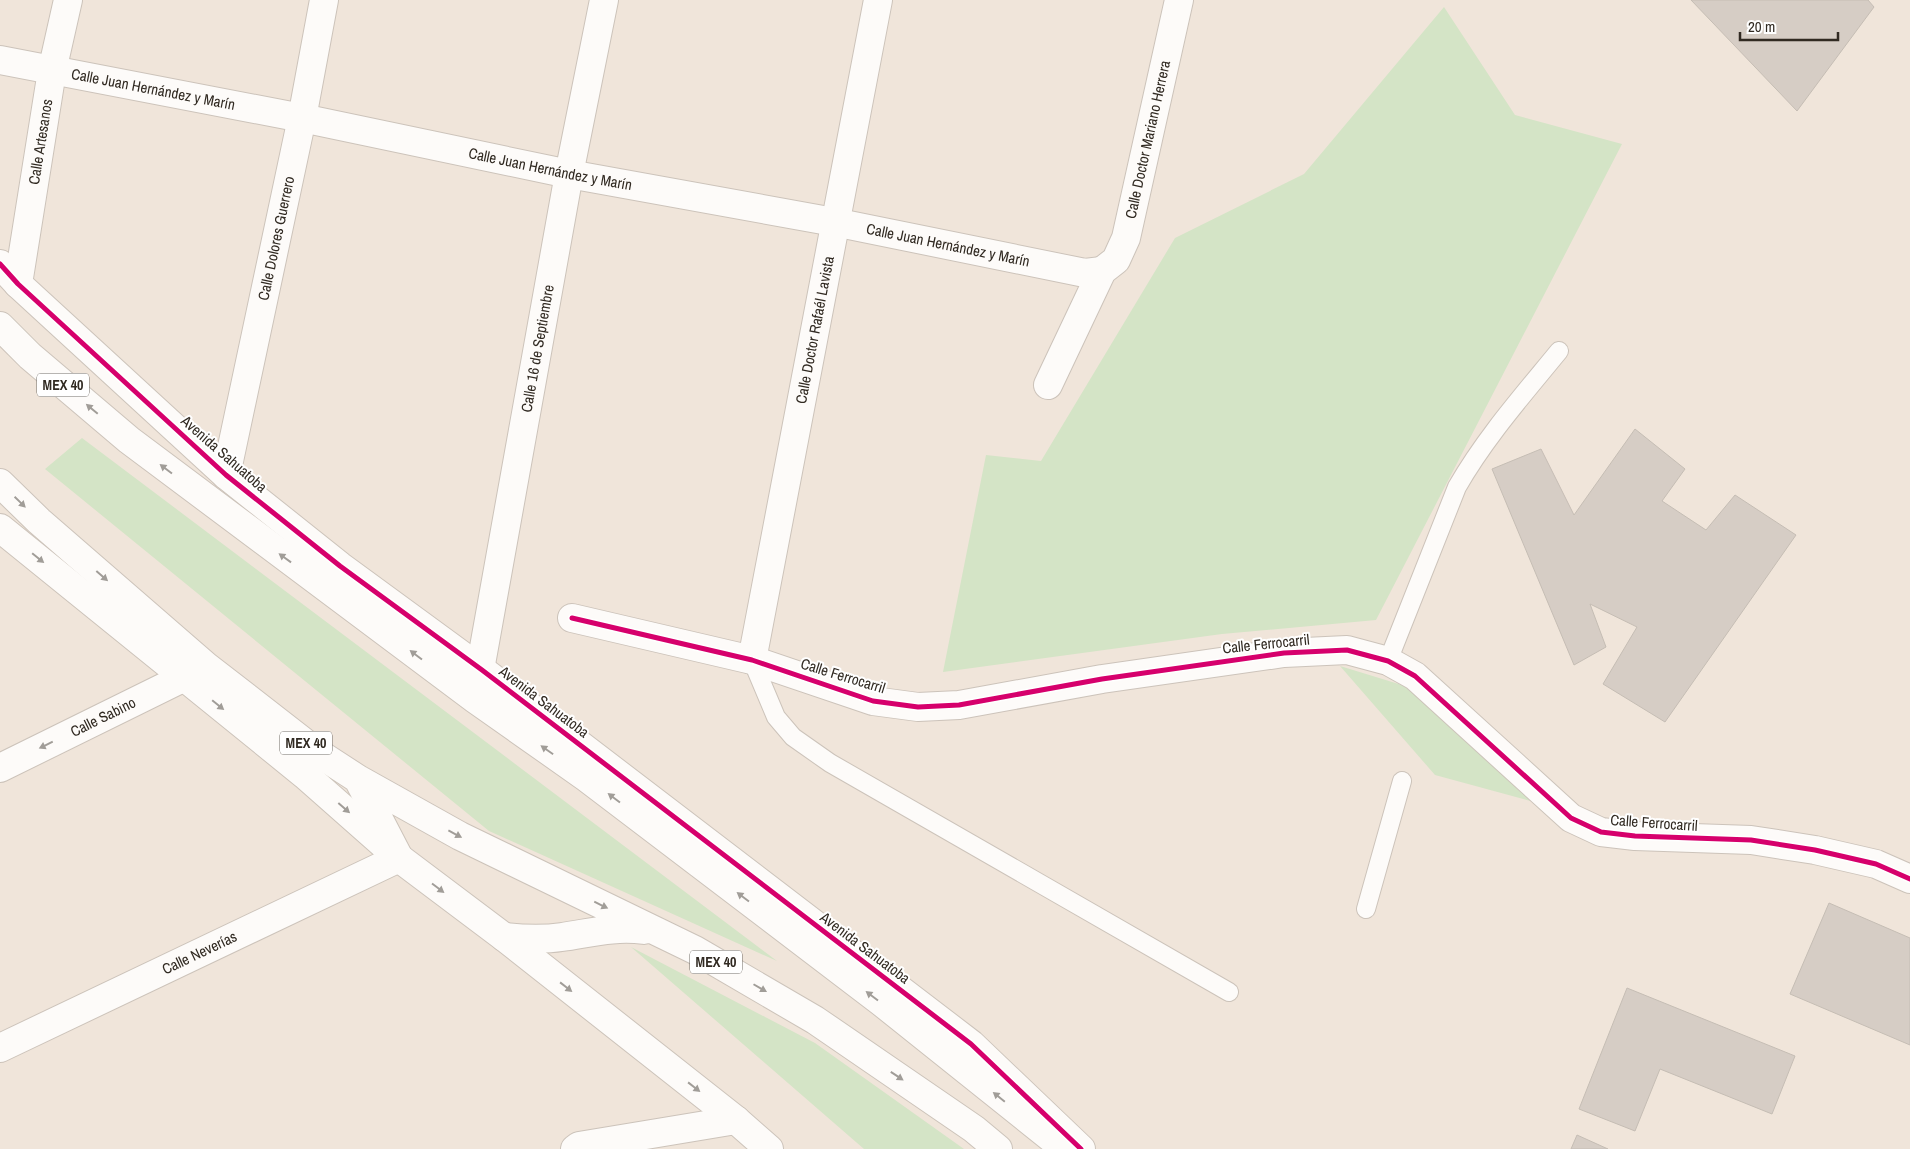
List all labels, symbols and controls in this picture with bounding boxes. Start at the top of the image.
scale bar [1740,10,1838,42]
text: 20 m [1748,16,1775,37]
street label: Calle Doctor Mariano Herrera [1120,58,1175,221]
street label: Calle Juan Hernández y Marín [70,63,237,115]
street label: Calle Artesanos [23,97,57,186]
street label: Calle Juan Hernández y Marín [467,142,634,195]
street label: Calle Dolores Guerrero [252,174,299,302]
street label: Calle Juan Hernández y Marín [865,218,1032,272]
street label: Calle Doctor Rafaél Lavista [790,254,839,405]
street label: Calle 16 de Septiembre [515,283,559,414]
road number: MEX 40 [37,374,89,396]
one-way arrow [86,403,98,415]
street label: Avenida Sahuatoba [176,410,272,497]
one-way arrow [160,463,173,474]
one-way arrow [13,496,25,508]
one-way arrow [31,553,44,564]
one-way arrow [278,553,292,563]
one-way arrow [96,570,108,582]
street label: Calle Ferrocarril [1221,628,1311,659]
one-way arrow [410,649,423,660]
street label: Calle Ferrocarril [798,653,888,698]
street label: Avenida Sahuatoba [494,660,594,743]
street label: Calle Sabino [67,692,139,742]
one-way arrow [211,699,224,710]
road number: MEX 40 [280,731,332,754]
one-way arrow [39,742,53,750]
one-way arrow [541,745,554,755]
one-way arrow [607,793,621,803]
one-way arrow [337,803,350,814]
street label: Calle Ferrocarril [1610,809,1698,836]
one-way arrow [448,829,462,838]
one-way arrow [431,882,444,893]
one-way arrow [737,891,750,902]
one-way arrow [594,901,608,909]
street label: Avenida Sahuatoba [815,906,915,989]
street label: Calle Neverías [158,926,240,979]
road number: MEX 40 [690,950,742,974]
one-way arrow [560,981,573,992]
one-way arrow [753,984,768,992]
one-way arrow [866,990,879,1001]
one-way arrow [890,1071,904,1081]
one-way arrow [687,1082,700,1093]
one-way arrow [993,1091,1006,1102]

